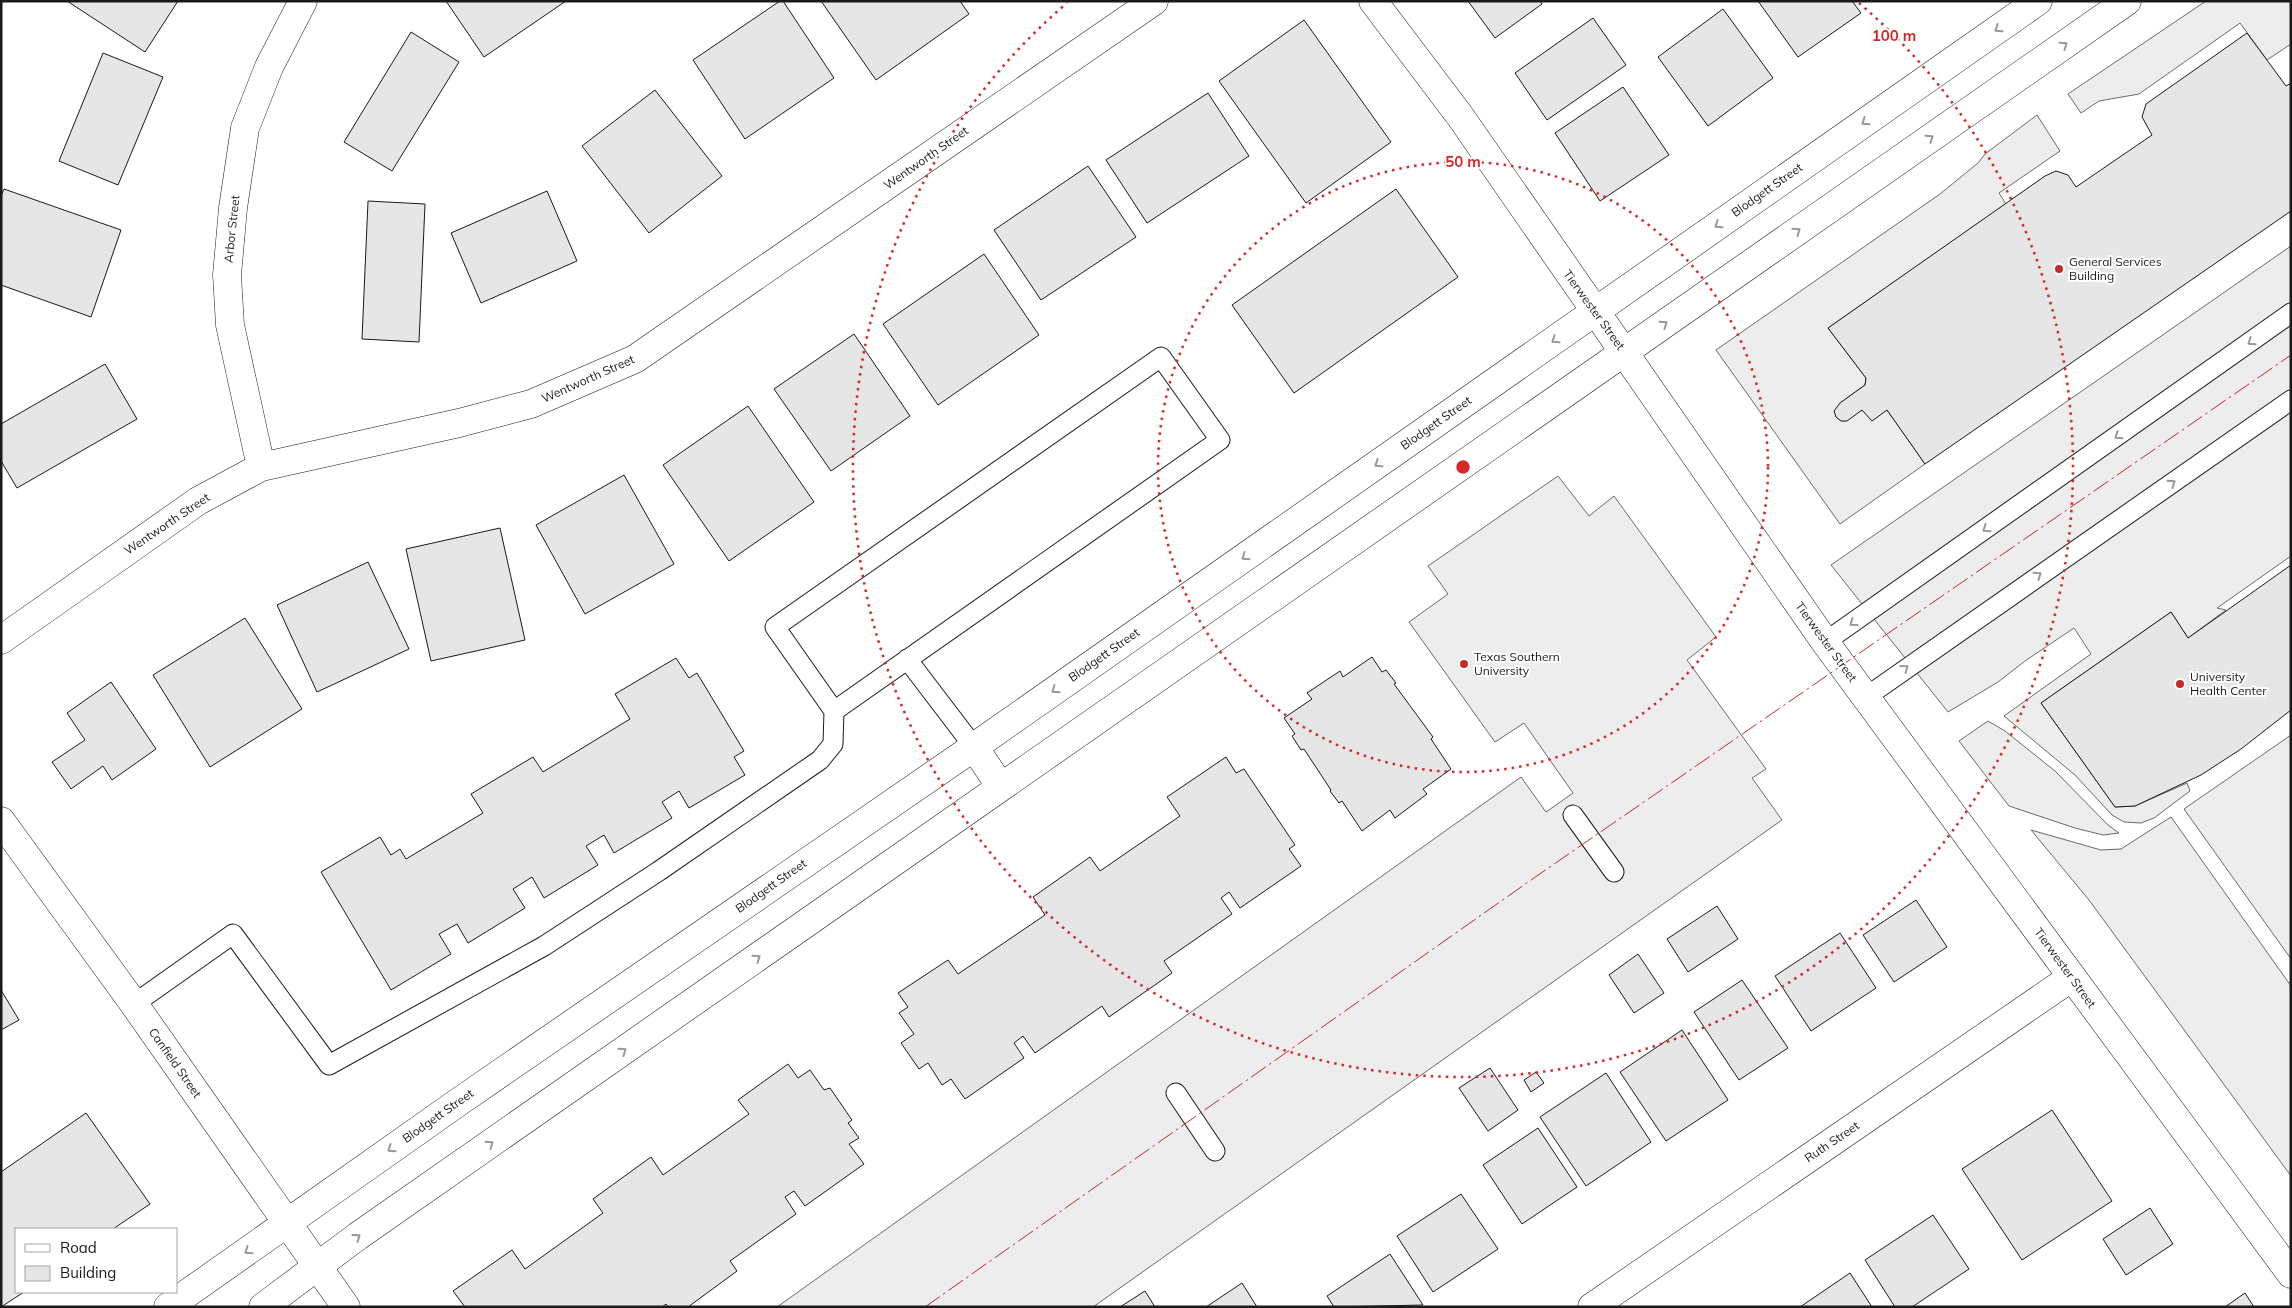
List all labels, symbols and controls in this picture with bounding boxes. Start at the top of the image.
one-way arrow [1995,23,2004,32]
text: 100 m [1872,26,1916,45]
one-way arrow [2058,42,2068,51]
one-way arrow [1861,116,1871,125]
street label: Wentworth Street [880,123,971,192]
one-way arrow [1925,135,1934,144]
text: 50 m [1445,152,1481,171]
street label: Blodgett Street [1728,160,1805,220]
street label: Arbor Street [220,194,243,263]
one-way arrow [1714,219,1723,228]
one-way arrow [1791,228,1801,237]
place label: General Services Building [2069,254,2162,283]
marker: General Services Building [2053,263,2065,275]
street label: Tierwester Street [1560,267,1629,353]
one-way arrow [1658,321,1668,330]
one-way arrow [1551,334,1560,343]
one-way arrow [2247,336,2257,345]
street label: Wentworth Street [539,351,636,406]
street label: Blodgett Street [1397,393,1474,453]
one-way arrow [2115,430,2124,438]
one-way arrow [1375,458,1384,467]
centre of rings [1454,458,1472,476]
one-way arrow [2166,480,2176,489]
street label: Wentworth Street [121,489,212,558]
one-way arrow [1983,524,1992,532]
one-way arrow [1241,551,1251,560]
one-way arrow [2032,572,2042,581]
street label: Tierwester Street [1792,599,1861,685]
one-way arrow [1849,617,1859,626]
street label: Blodgett Street [1065,625,1142,685]
place label: Texas Southern University [1474,649,1560,678]
marker: Texas Southern University [1458,658,1470,670]
one-way arrow [1899,665,1909,674]
place label: University Health Center [2190,669,2267,698]
marker: University Health Center [2174,678,2186,690]
one-way arrow [1051,684,1061,693]
street label: Blodgett Street [732,856,809,916]
street label: Tierwester Street [2031,925,2100,1011]
one-way arrow [751,955,760,964]
street label: Canfield Street [146,1025,205,1101]
one-way arrow [617,1048,627,1057]
street label: Blodgett Street [399,1086,476,1146]
street label: Ruth Street [1802,1118,1862,1165]
one-way arrow [484,1141,494,1150]
one-way arrow [387,1143,397,1152]
legend [15,1228,178,1293]
one-way arrow [351,1234,361,1243]
text: Road [60,1238,97,1257]
one-way arrow [244,1245,254,1254]
text: Building [60,1263,116,1282]

